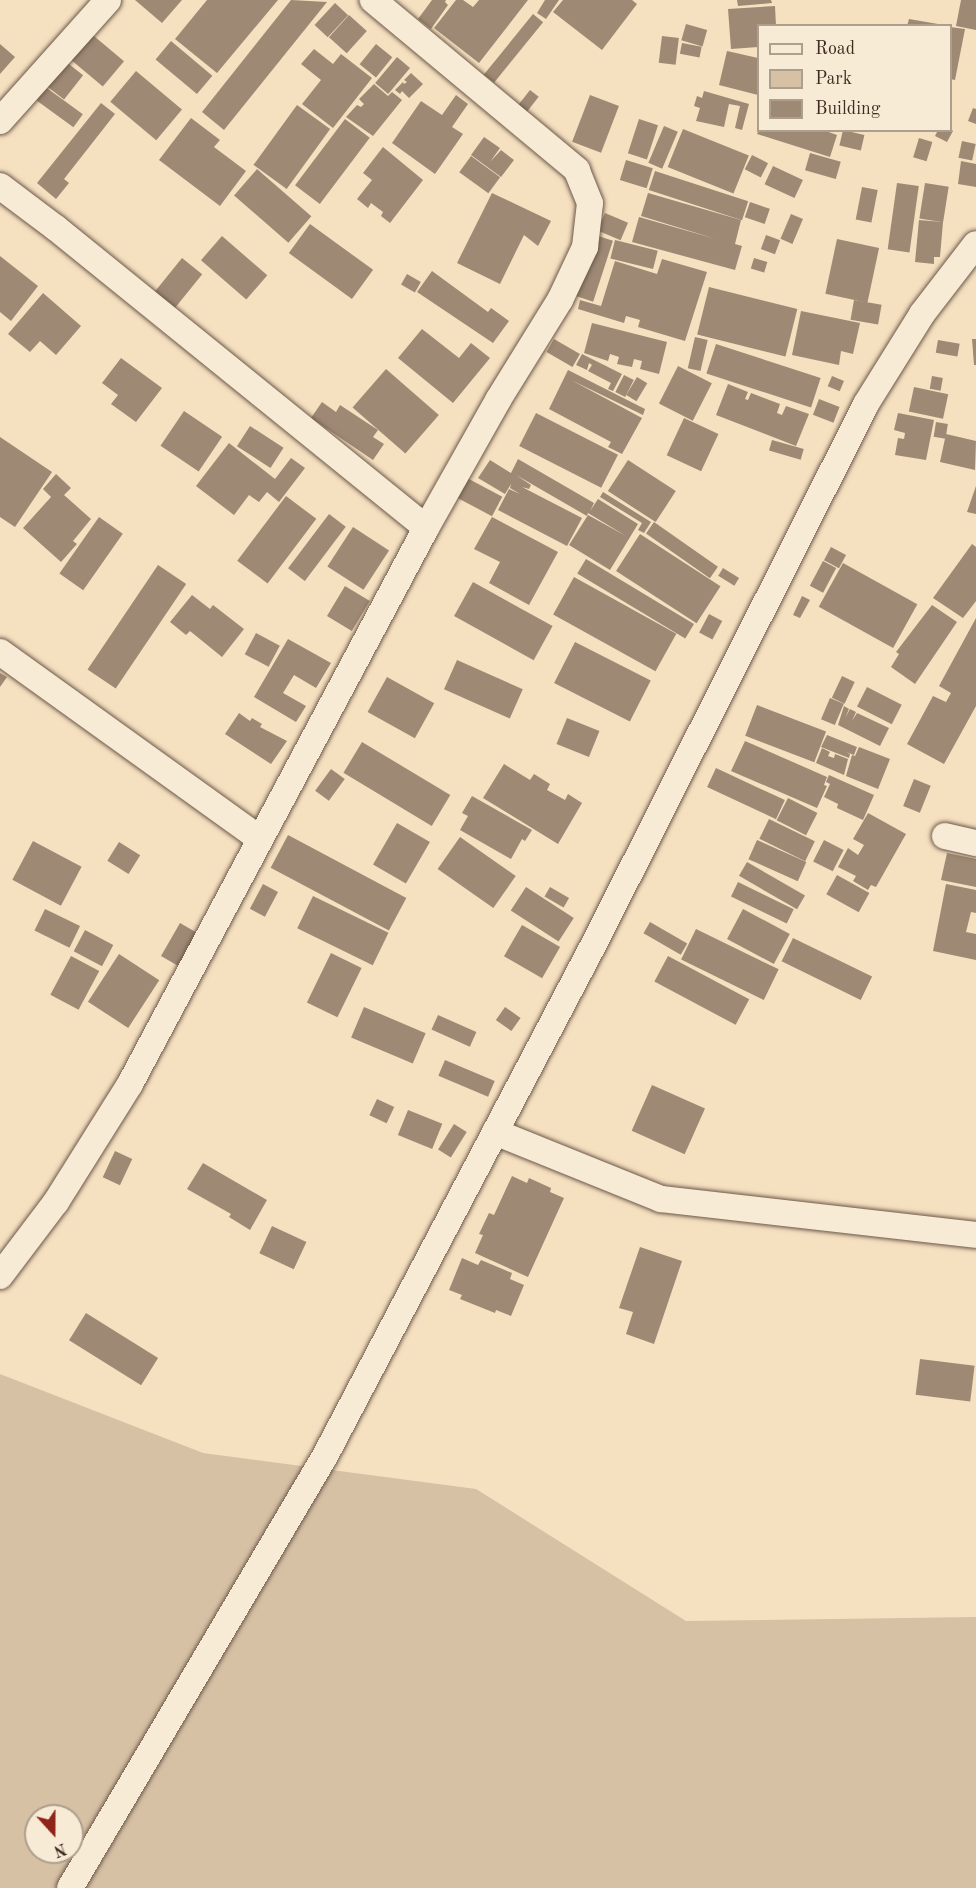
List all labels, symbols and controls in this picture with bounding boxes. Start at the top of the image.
legend [757,24,952,132]
text: Road [815,40,855,58]
text: Park [815,70,852,88]
text: Building [815,100,880,118]
north arrow [24,1804,84,1864]
text: N [51,1839,68,1859]

